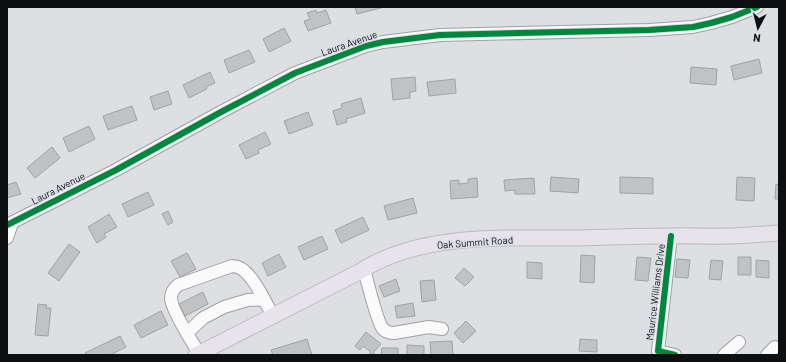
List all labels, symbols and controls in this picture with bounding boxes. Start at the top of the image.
north arrow [738,8,778,48]
street label: Laura Avenue [319,28,379,58]
text: N [752,32,761,45]
street label: Laura Avenue [29,169,87,207]
street label: Oak Summit Road [437,233,513,251]
street label: Maurice Williams Drive [643,243,667,341]

